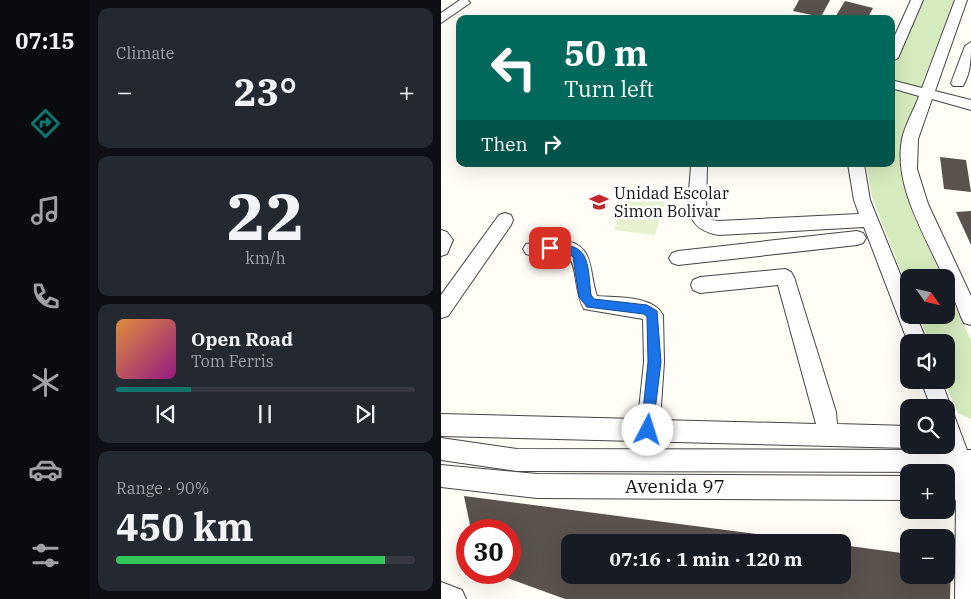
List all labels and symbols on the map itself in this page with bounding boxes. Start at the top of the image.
place label: Unidad Escolar Simon Bolivar [614,183,729,221]
school or university icon: Unidad Escolar Simon Bolivar [588,191,610,213]
pin [529,227,571,269]
north arrow [900,269,955,324]
position arrow [621,403,673,455]
street label: Avenida 97 [625,474,725,498]
speed limit sign: 30 [456,519,521,584]

